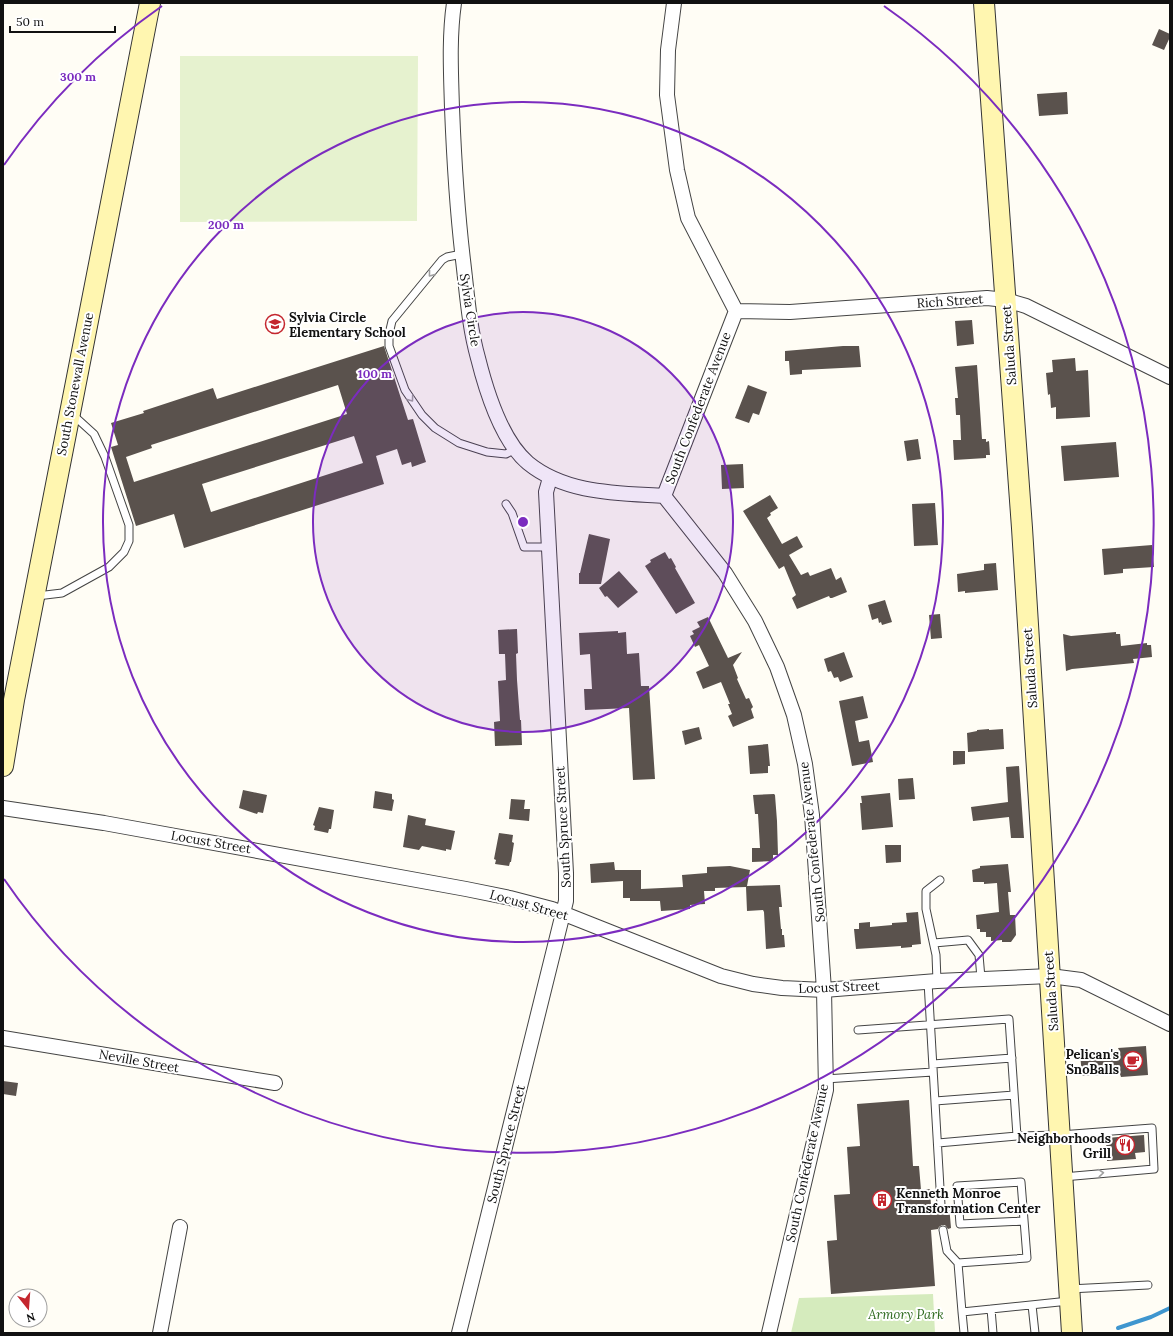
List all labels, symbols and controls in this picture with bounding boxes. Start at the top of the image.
scale bar [10,8,115,34]
text: 50 m [16,14,44,29]
text: 300 m [60,69,96,84]
text: 200 m [208,217,244,232]
one-way arrow [428,269,435,276]
street label: Sylvia Circle [456,272,484,348]
street label: Rich Street [916,290,984,312]
street label: Saluda Street [998,304,1020,386]
place label: Sylvia Circle Elementary School [289,309,406,341]
street label: South Stonewall Avenue [53,311,97,457]
school or university icon: Sylvia Circle Elementary School [264,313,286,335]
street label: South Confederate Avenue [661,330,735,486]
text: 100 m [358,366,392,381]
one-way arrow [406,395,414,402]
centre of rings [516,515,530,529]
street label: Saluda Street [1019,627,1041,709]
street label: South Confederate Avenue [795,761,829,923]
street label: South Spruce Street [551,766,575,888]
street label: Locust Street [170,827,252,857]
street label: Locust Street [488,886,570,924]
street label: Saluda Street [1040,950,1062,1032]
street label: Locust Street [798,977,880,997]
street label: Neville Street [97,1046,181,1076]
place label: Pelican's SnoBalls [1065,1046,1119,1078]
cafe icon: Pelican's SnoBalls [1122,1050,1144,1072]
street label: South Confederate Avenue [782,1082,832,1244]
street label: South Spruce Street [483,1083,529,1205]
place label: Neighborhoods Grill [1017,1130,1111,1162]
restaurant icon: Neighborhoods Grill [1114,1134,1136,1156]
one-way arrow [1098,1169,1104,1178]
place label: Kenneth Monroe Transformation Center [896,1185,1041,1217]
building icon: Kenneth Monroe Transformation Center [871,1189,893,1211]
north arrow [8,1288,48,1328]
park label: Armory Park [867,1306,944,1323]
text: N [24,1310,37,1326]

